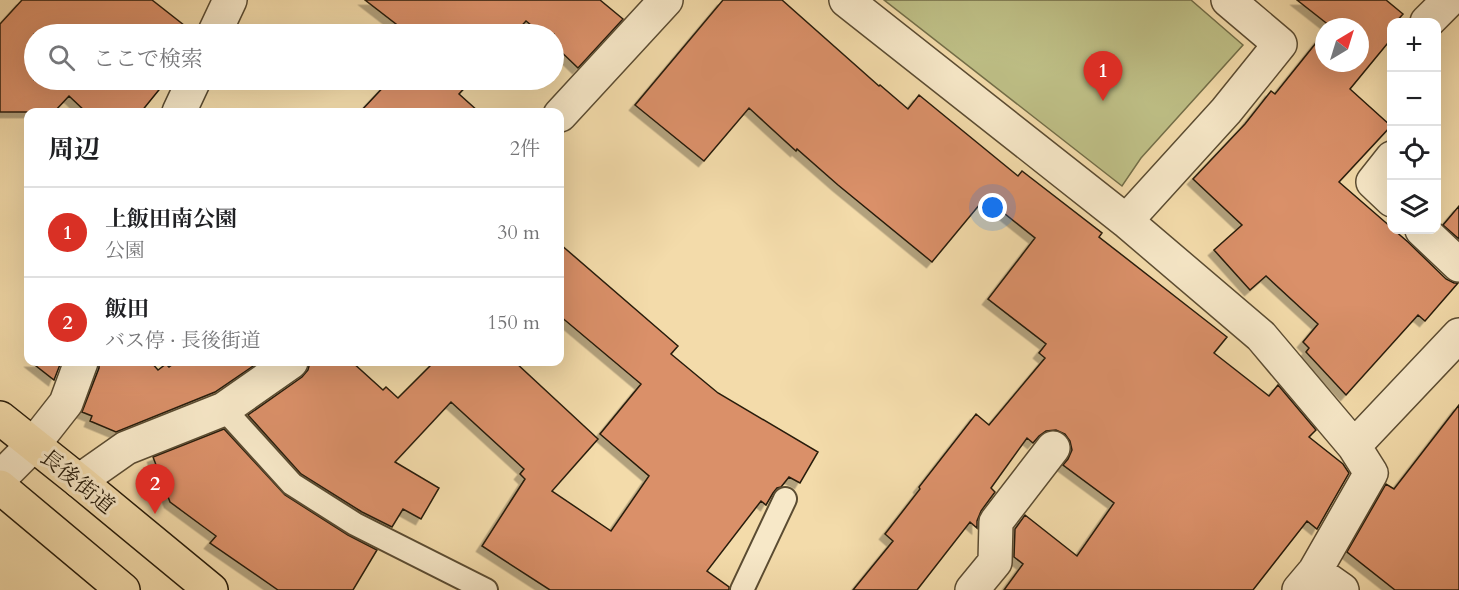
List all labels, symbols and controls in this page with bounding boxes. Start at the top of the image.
north arrow [1315,18,1369,72]
map controls [1387,18,1441,234]
button: + [1387,18,1441,72]
search box [24,24,564,90]
icon: search [45,41,78,74]
text: ここで検索 [93,44,203,74]
pin: 1 [1084,51,1122,101]
button: − [1387,72,1441,126]
button: locate [1387,126,1441,180]
text: 周辺 [48,132,100,167]
text: 2件 [510,135,540,162]
button: layers [1387,180,1441,234]
your location [978,193,1007,222]
text: 上飯田南公園 [105,204,237,234]
text: 1 [62,219,73,246]
text: 30 m [497,219,540,246]
text: 公園 [105,237,145,264]
text: 飯田 [105,294,149,324]
text: 2 [62,309,73,336]
text: 150 m [487,309,540,336]
text: バス停 · 長後街道 [105,327,261,354]
street label: 長後街道 [34,442,121,521]
pin: 2 [136,464,174,514]

